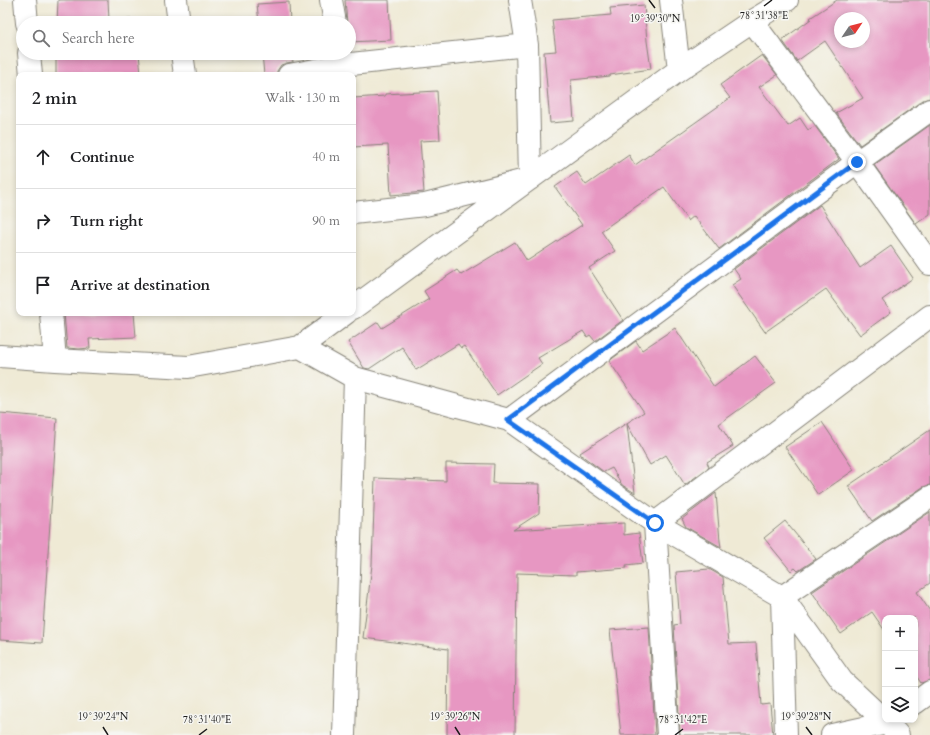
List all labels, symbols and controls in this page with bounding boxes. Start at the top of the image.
text: 78°31'38"E [740,9,788,23]
text: 19°39'30"N [630,12,681,26]
north arrow [834,12,870,48]
search box [16,16,356,60]
icon: search [30,27,52,49]
text: Search here [62,28,135,48]
text: 2 min [32,87,77,110]
text: Walk · 130 m [265,89,340,107]
icon: ahead [32,146,54,168]
text: Continue [70,147,135,167]
text: 40 m [312,148,340,166]
route end [848,153,866,171]
icon: right [32,210,54,232]
text: Turn right [70,211,143,231]
text: 90 m [312,212,340,230]
icon: arrive [32,274,54,296]
text: Arrive at destination [70,275,210,295]
route start [646,514,664,532]
map controls [882,615,918,723]
button: + [882,615,918,651]
button: − [882,651,918,687]
button: layers [882,687,918,723]
text: 19°39'24"N [78,710,129,724]
text: 19°39'26"N [430,710,481,724]
text: 19°39'28"N [781,710,832,724]
text: 78°31'40"E [183,713,231,727]
text: 78°31'42"E [659,713,707,727]

